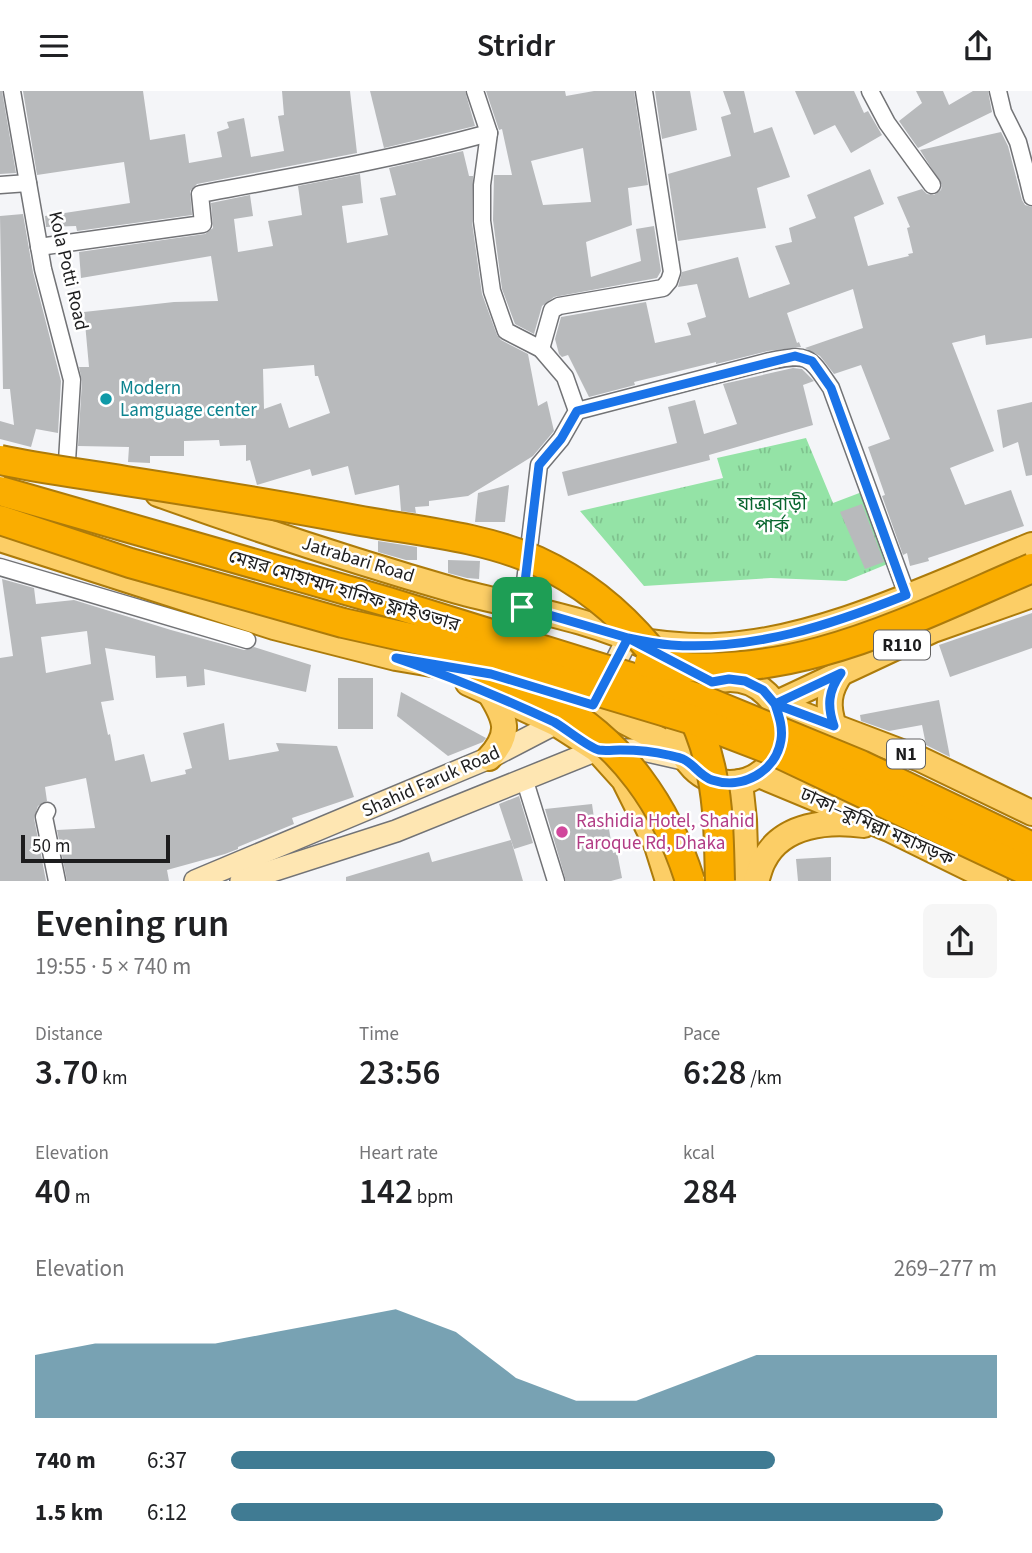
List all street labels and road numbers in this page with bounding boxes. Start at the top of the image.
street label: Kola Potti Road [41,209,95,333]
street label: Jatrabari Road [298,530,418,590]
street label: মেয়র মোহাম্মদ হানিফ ফ্লাইওভার [225,543,463,639]
road number: R110 [874,631,930,659]
street label: Shahid Faruk Road [358,739,504,825]
road number: N1 [887,739,925,769]
street label: ঢাকা–কুমিল্লা মহাসড়ক [795,780,959,873]

